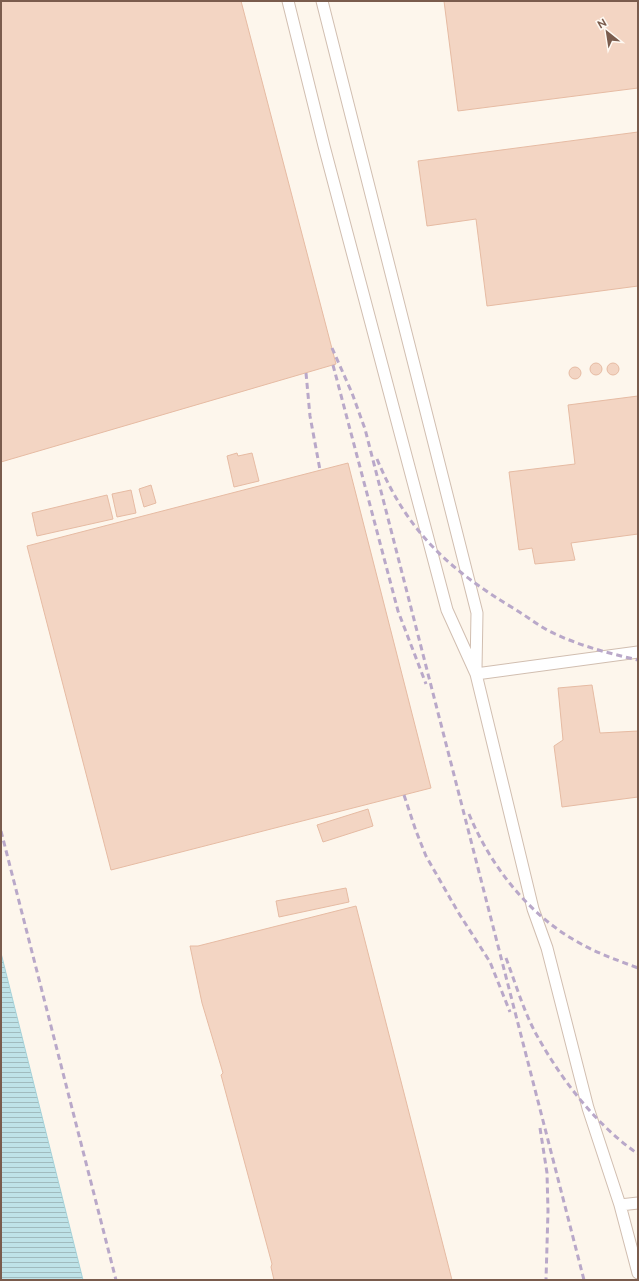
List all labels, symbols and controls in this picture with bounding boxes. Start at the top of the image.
north arrow [587,12,627,52]
text: N [595,16,609,32]

